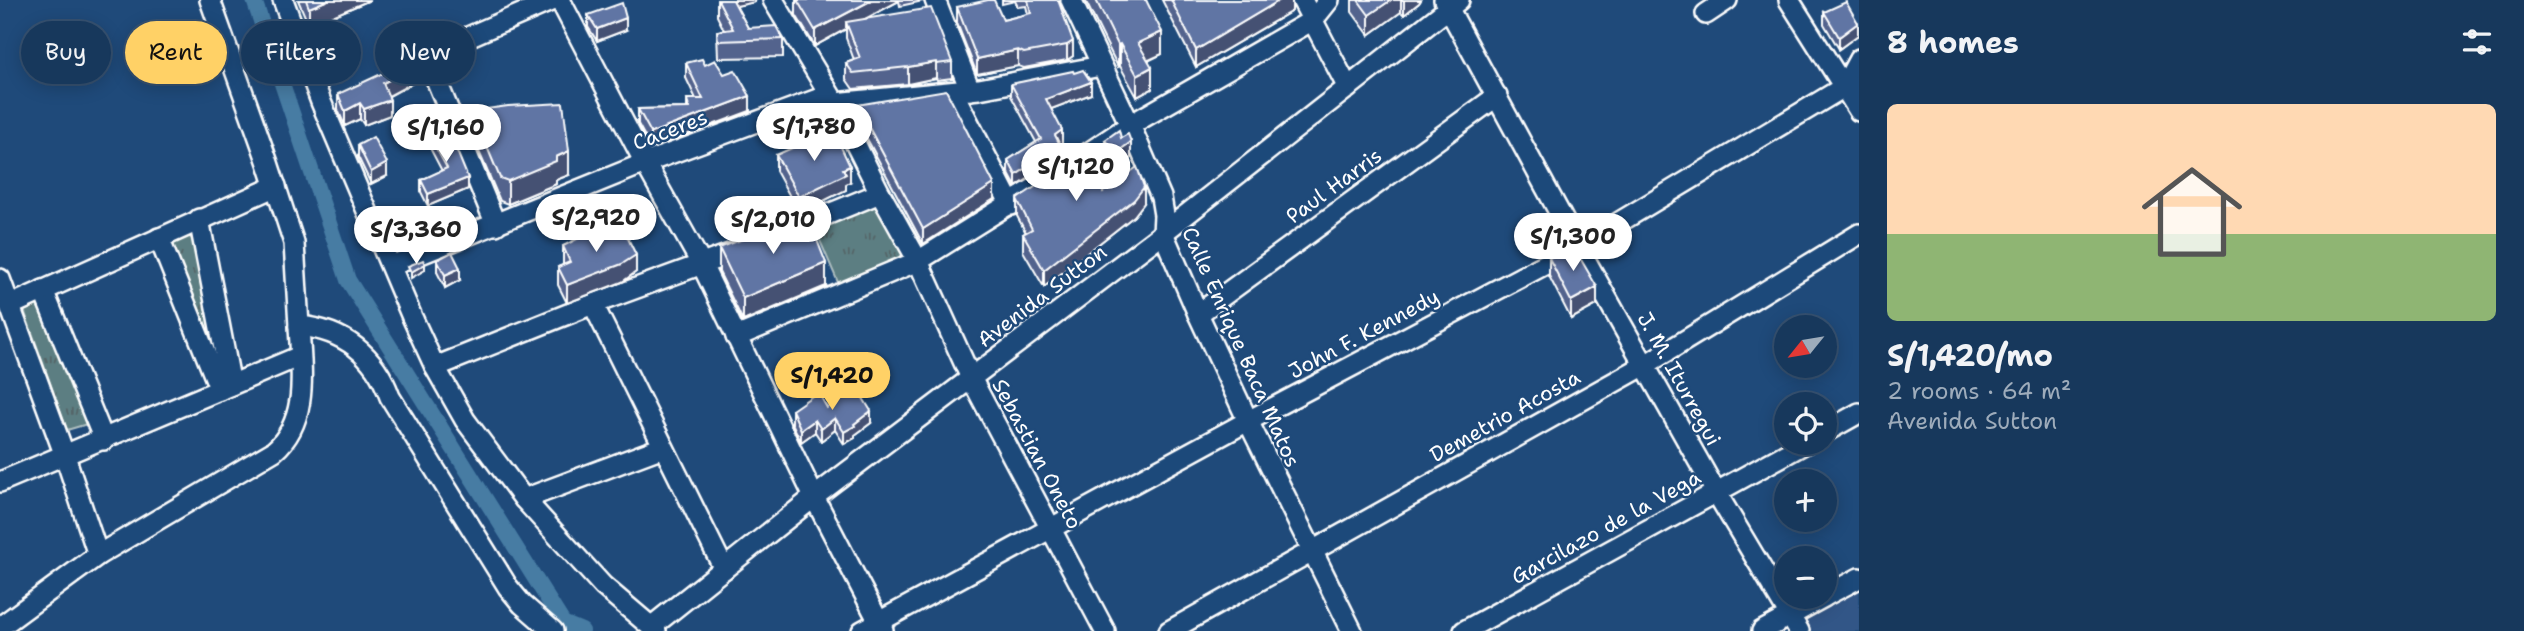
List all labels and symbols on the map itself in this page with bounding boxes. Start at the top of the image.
street label: Caceres [629,103,711,157]
pin: S/1,160 [381,104,511,164]
pin: S/1,780 [749,104,879,163]
street label: Paul Harris [1280,142,1388,230]
pin: S/1,120 [1011,144,1141,203]
pin: S/2,920 [531,194,661,254]
pin: S/2,010 [708,196,838,256]
pin: S/3,360 [351,206,481,266]
pin: S/1,300 [1508,214,1638,273]
street label: Calle Enrique Baca Matos [1175,222,1307,472]
street label: Avenida Sutton [972,238,1113,354]
street label: John F. Kennedy [1284,282,1444,386]
street label: J. M. Iturregui [1631,307,1727,451]
north arrow [1774,315,1838,378]
pin: S/1,420 [767,352,897,412]
street label: Demetrio Acosta [1425,363,1585,469]
street label: Sebastian Oneto [986,374,1088,534]
street label: Garcilazo de la Vega [1506,463,1706,591]

